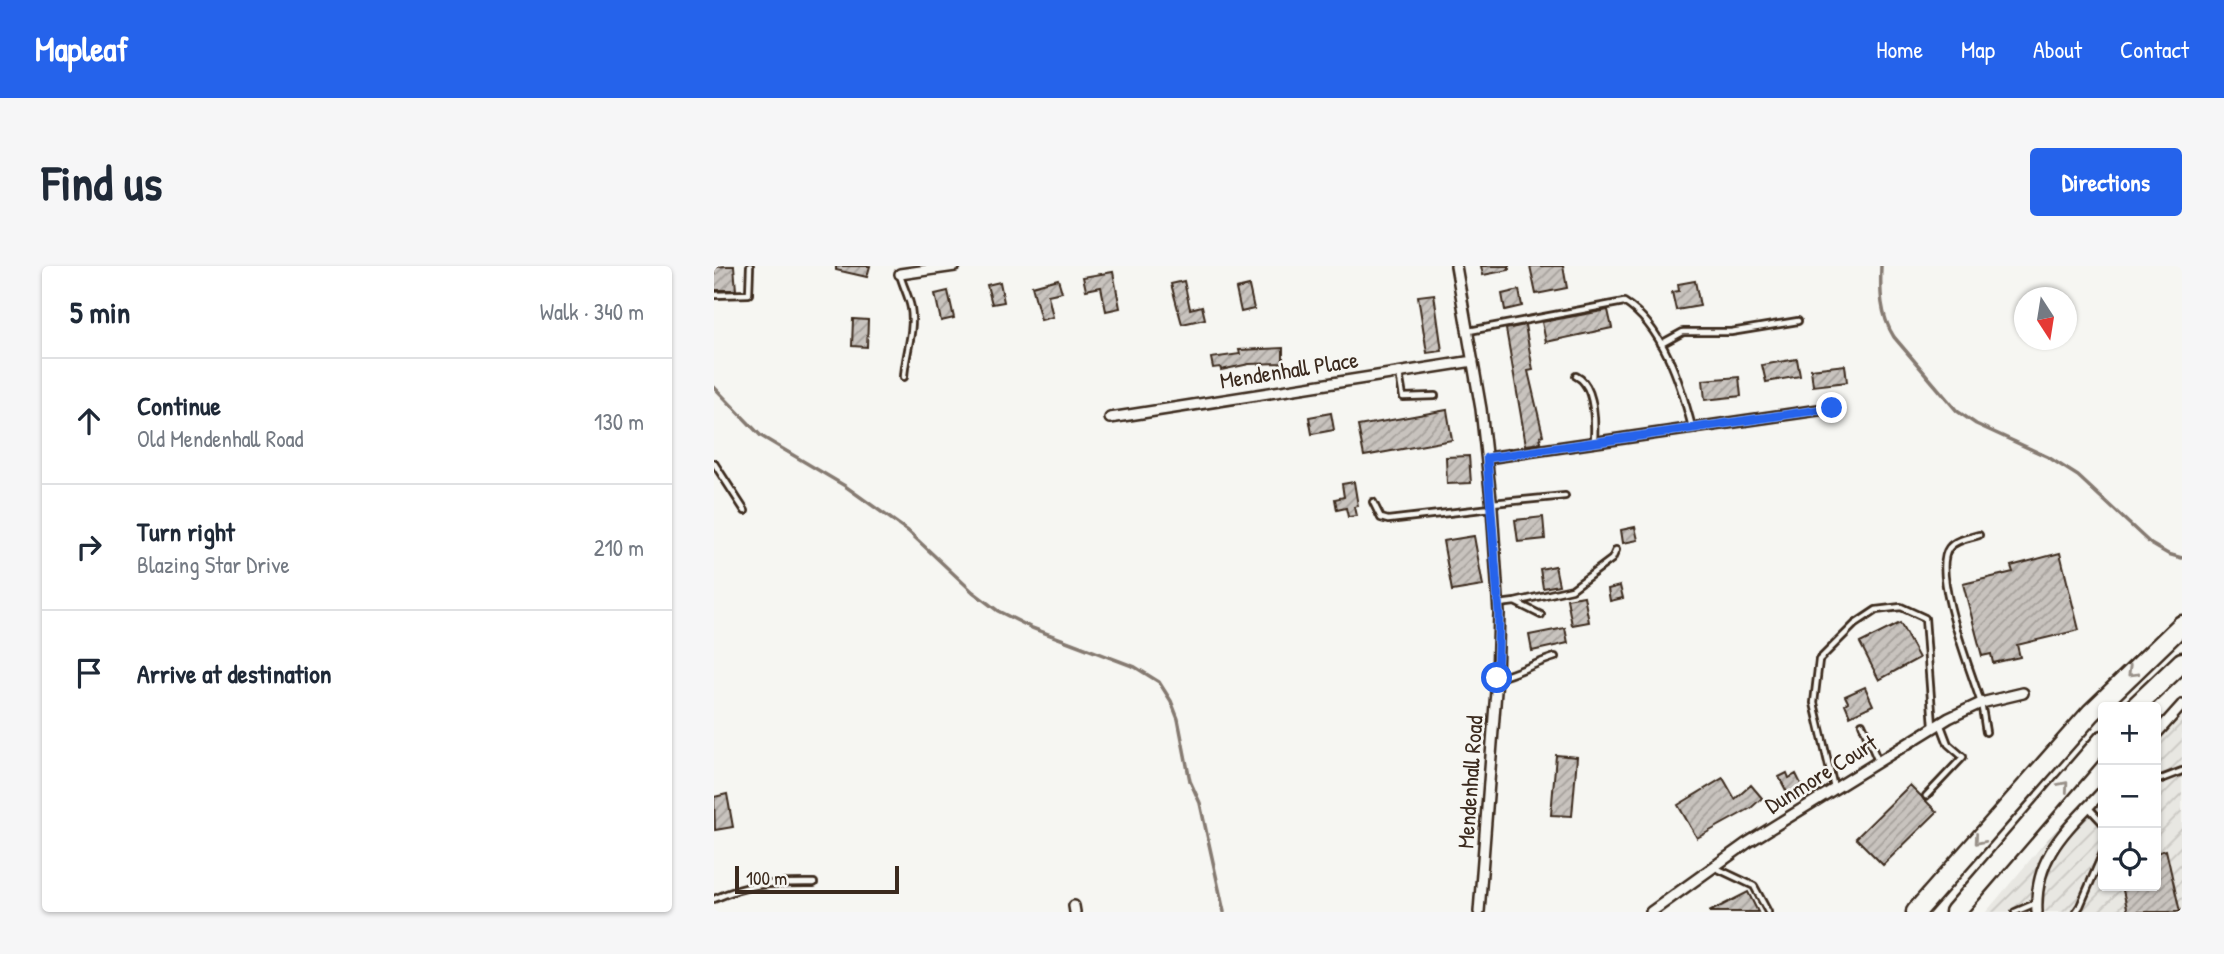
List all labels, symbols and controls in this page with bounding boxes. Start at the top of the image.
text: Mapleaf [35,27,128,71]
text: Home [1876,33,1923,65]
text: Map [1961,33,1995,65]
text: About [2033,33,2082,65]
text: Contact [2120,33,2189,65]
button: Directions [2030,148,2182,216]
text: Find us [42,149,162,215]
north arrow [2014,287,2077,350]
text: 5 min [70,292,130,332]
text: Walk · 340 m [540,296,644,327]
street label: Mendenhall Place [1217,343,1360,396]
text: Continue [137,388,221,423]
route end [1816,392,1847,423]
icon: ahead [70,402,108,440]
text: 130 m [594,406,644,437]
text: Old Mendenhall Road [137,423,304,454]
text: Turn right [137,514,235,549]
icon: right [70,528,108,566]
text: 210 m [594,532,644,563]
text: Blazing Star Drive [137,549,290,580]
icon: arrive [70,654,108,692]
text: Arrive at destination [137,656,332,691]
route start [1481,662,1512,693]
one-way arrow [2128,664,2141,677]
map controls [2098,702,2161,891]
button: + [2098,702,2161,765]
street label: Mendenhall Road [1449,714,1490,850]
street label: Dunmore Court [1759,726,1884,820]
button: − [2098,765,2161,828]
one-way arrow [2056,781,2068,794]
button: locate [2098,828,2161,891]
one-way arrow [1975,831,1987,844]
scale bar [735,863,900,895]
text: 100 m [746,865,787,891]

